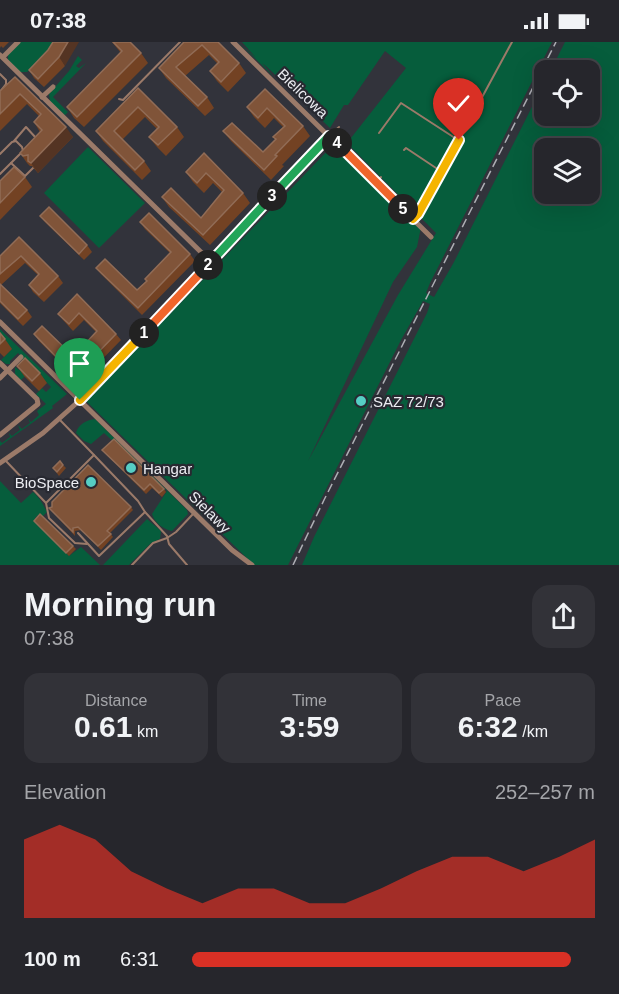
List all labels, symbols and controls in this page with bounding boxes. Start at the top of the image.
text: 07:38 [30,8,86,33]
map controls [534,60,600,204]
button: locate [534,60,600,126]
street label: Bielicowa [274,65,332,122]
pin [433,78,484,140]
icon: check [442,87,475,120]
pin: 4 [322,128,352,158]
text: 4 [333,134,341,151]
button: layers [534,138,600,204]
pin: 3 [257,181,287,211]
text: 3 [268,187,276,204]
pin: 5 [388,194,418,224]
text: 5 [399,200,407,217]
pin: 2 [193,250,223,280]
text: 2 [204,256,212,273]
pin: 1 [129,318,159,348]
text: 1 [140,324,148,341]
pin [54,338,105,400]
icon: arrive [63,347,96,380]
place label: SAZ 72/73 [373,393,444,410]
marker: SAZ 72/73 [354,394,368,408]
place label: Hangar [143,460,192,477]
marker: Hangar [124,461,138,475]
place label: BioSpace [15,474,79,491]
marker: BioSpace [84,475,98,489]
street label: Sielawy [186,488,235,537]
button: share [532,585,595,648]
text: Morning run [24,586,216,623]
text: 07:38 [24,627,74,649]
text: Distance [85,692,147,709]
text: Time [292,692,327,709]
text: Pace [485,692,521,709]
text: 0.61 [74,710,132,743]
text: 3:59 [279,710,340,743]
text: 6:32 [458,710,518,743]
text: km [132,723,158,740]
text: /km [518,723,548,740]
text: Elevation [24,781,106,803]
text: 252–257 m [495,781,595,803]
text: 100 m [24,948,81,970]
text: 6:31 [120,948,159,970]

